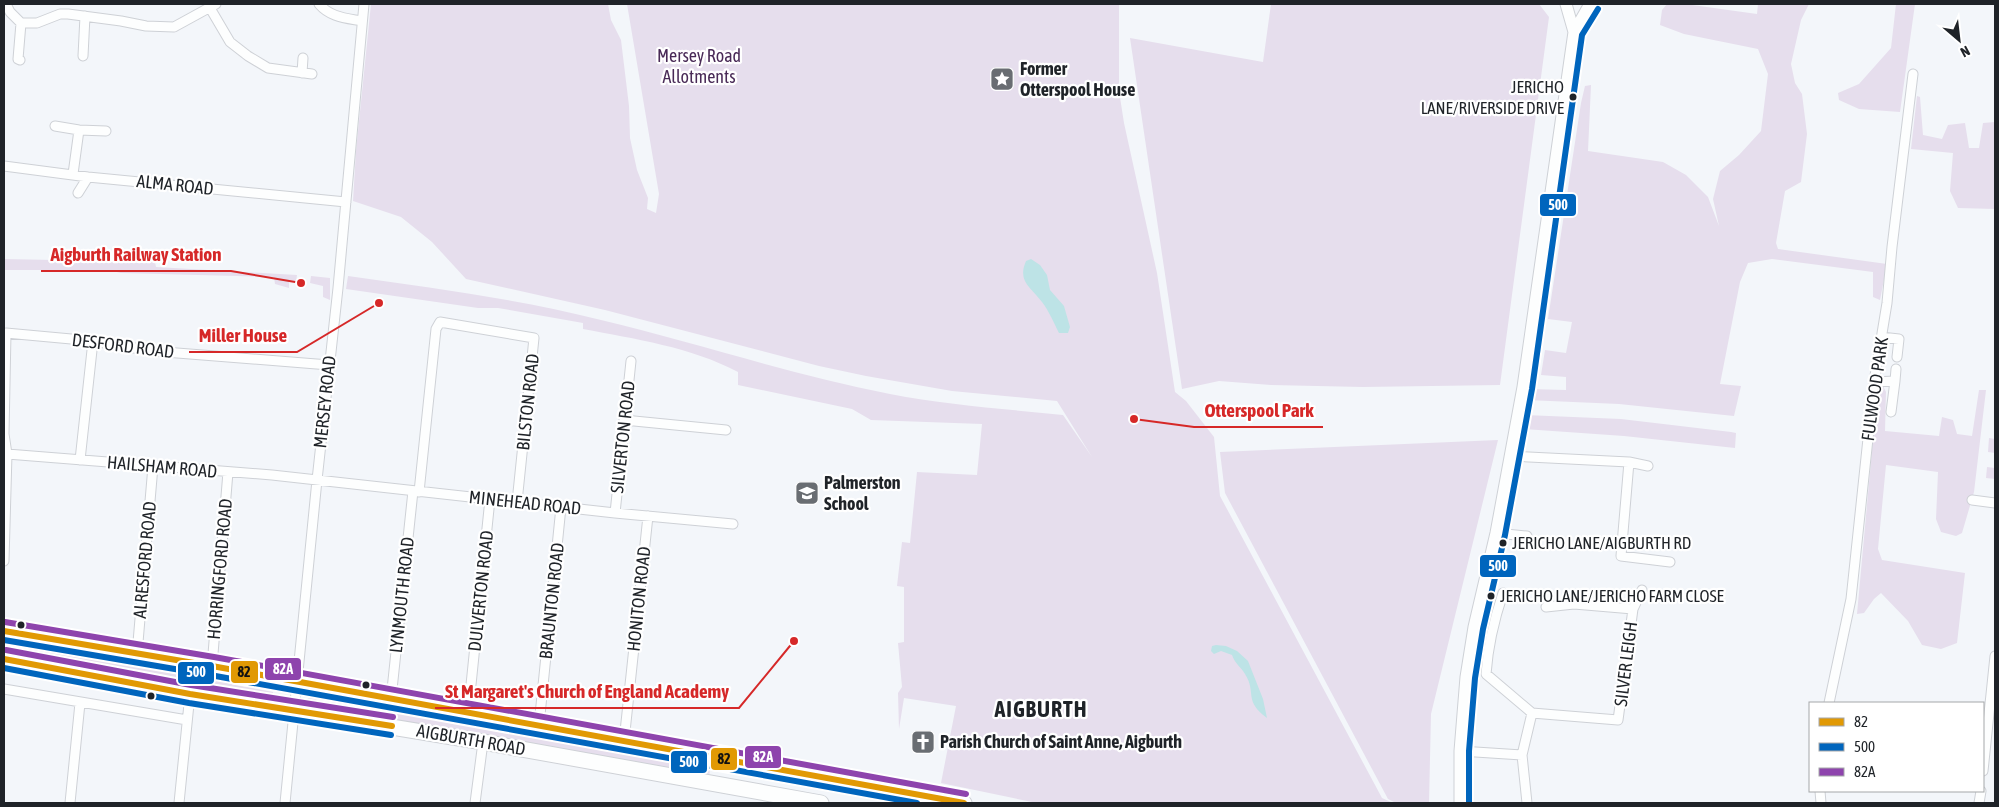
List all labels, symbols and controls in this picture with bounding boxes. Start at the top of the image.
north arrow [1934,15,1984,65]
text: N [1958,42,1973,60]
park label: Mersey Road Allotments [657,45,741,87]
place label: Former Otterspool House [1020,58,1135,100]
place icon: Former Otterspool House [989,66,1015,92]
place label: JERICHO LANE/RIVERSIDE DRIVE [1421,77,1565,118]
marker: JERICHO LANE/RIVERSIDE DRIVE [1568,92,1578,102]
street label: ALMA ROAD [135,170,215,199]
line badge: 500 [1539,193,1577,217]
text: 500 [1548,197,1568,213]
callout: Aigburth Railway Station [41,237,231,271]
text: Aigburth Railway Station [50,243,221,265]
callout: Miller House [189,318,297,352]
text: Miller House [199,324,288,346]
street label: DESFORD ROAD [71,329,175,362]
street label: FULWOOD PARK [1857,335,1892,442]
street label: BILSTON ROAD [512,353,543,451]
street label: MERSEY ROAD [309,355,340,449]
street label: SILVERTON ROAD [606,380,639,494]
callout: Otterspool Park [1194,393,1323,427]
text: Otterspool Park [1204,399,1314,421]
street label: HAILSHAM ROAD [106,451,218,482]
place label: Palmerston School [824,472,901,514]
school or university icon: Palmerston School [794,480,820,506]
street label: MINEHEAD ROAD [468,486,582,519]
street label: HORRINGFORD ROAD [203,498,236,640]
street label: ALRESFORD ROAD [129,500,160,619]
street label: DULVERTON ROAD [464,529,497,652]
place label: JERICHO LANE/AIGBURTH RD [1512,533,1691,553]
street label: LYNMOUTH ROAD [385,536,418,654]
marker: JERICHO LANE/AIGBURTH RD [1498,538,1508,548]
street label: BRAUNTON ROAD [535,542,568,660]
street label: HONITON ROAD [623,545,654,653]
line badge: 500 [1479,554,1517,578]
text: 500 [1488,558,1508,574]
place label: JERICHO LANE/JERICHO FARM CLOSE [1500,586,1725,606]
marker: JERICHO LANE/JERICHO FARM CLOSE [1486,591,1496,601]
unlabelled marker [16,620,26,630]
street label: SILVER LEIGH [1610,620,1641,708]
line badge: 82A [264,657,302,681]
line badge: 82 [230,660,259,684]
line badge: 500 [177,661,215,685]
text: 82A [273,661,293,677]
text: 500 [186,664,206,680]
text: 82 [237,664,251,680]
callout: St Margaret's Church of England Academy [435,674,739,708]
unlabelled marker [361,680,371,690]
text: St Margaret's Church of England Academy [445,680,729,702]
unlabelled marker [146,691,156,701]
district label: AIGBURTH [994,696,1087,722]
legend [1809,702,1984,792]
text: 82 [1854,713,1868,730]
street label: AIGBURTH ROAD [415,720,527,759]
church icon: Parish Church of Saint Anne, Aigburth [910,729,936,755]
place label: Parish Church of Saint Anne, Aigburth [940,731,1182,752]
text: 500 [1854,738,1875,755]
line badge: 82A [744,745,782,769]
line badge: 82 [710,747,738,771]
text: 82A [753,749,773,765]
line badge: 500 [670,750,708,774]
text: 82 [717,751,731,767]
text: 500 [679,754,699,770]
text: 82A [1854,763,1876,780]

